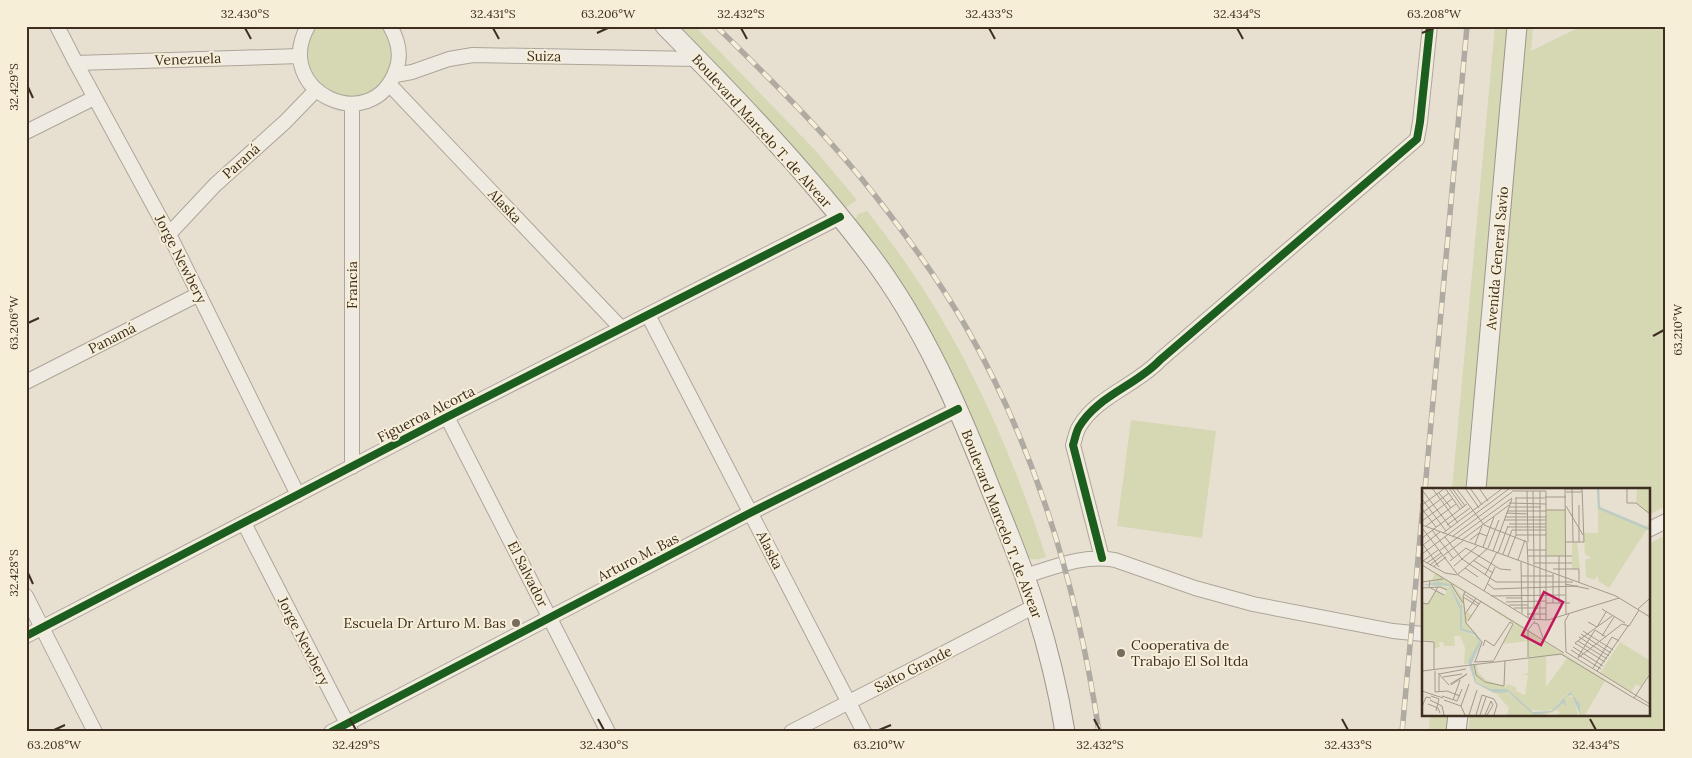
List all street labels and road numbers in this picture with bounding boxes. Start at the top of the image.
street label: Suiza [527,47,561,65]
street label: Venezuela [154,49,221,69]
street label: Boulevard Marcelo T. de Alvear [688,50,836,212]
street label: Paraná [218,139,264,183]
street label: Alaska [484,184,526,227]
street label: Avenida General Savio [1482,185,1512,331]
street label: Jorge Newbery [151,211,211,307]
street label: Francia [343,261,361,309]
street label: Panamá [85,318,139,358]
street label: Figueroa Alcorta [374,382,478,446]
street label: Boulevard Marcelo T. de Alvear [958,427,1046,621]
street label: Alaska [752,527,787,572]
street label: Arturo M. Bas [593,529,682,586]
street label: El Salvador [504,538,552,610]
street label: Jorge Newbery [274,593,334,689]
street label: Salto Grande [871,642,955,696]

